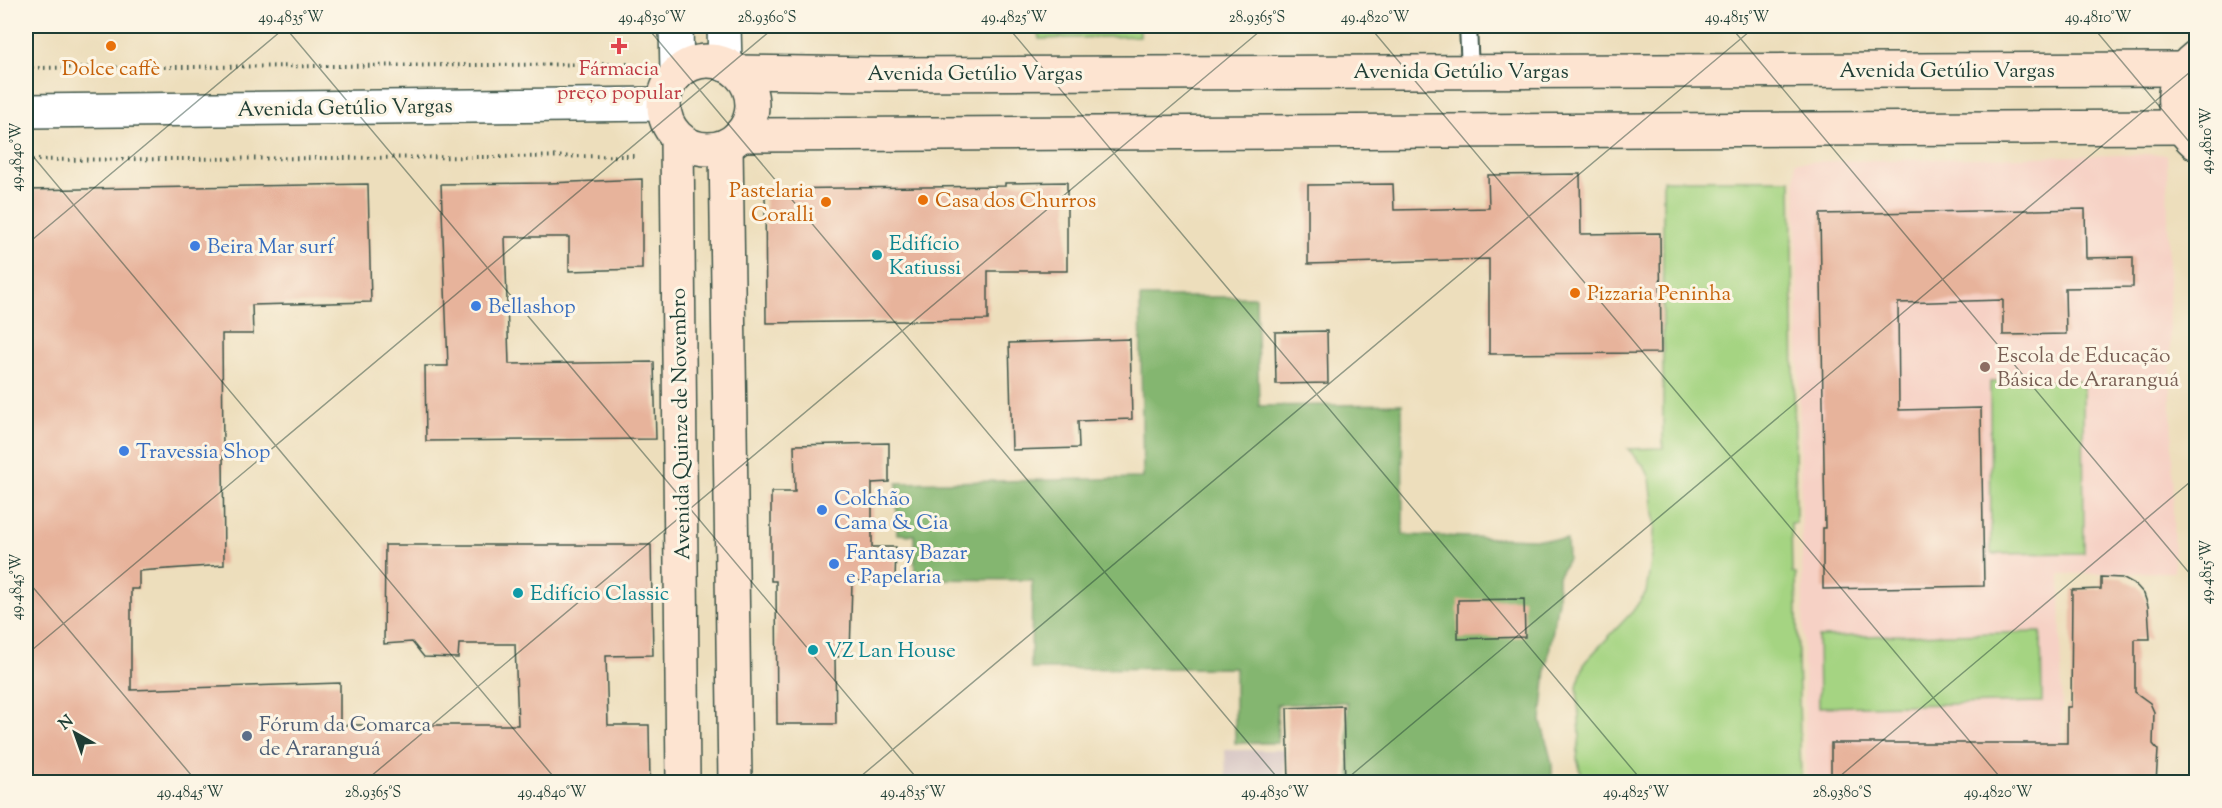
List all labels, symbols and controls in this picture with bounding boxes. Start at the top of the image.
text: 49.4835°W [258,8,324,29]
text: 49.4830°W [618,8,686,29]
text: 28.9360°S [738,8,797,29]
text: 49.4825°W [981,8,1047,29]
text: 28.9365°S [1229,8,1285,29]
text: 49.4820°W [1341,8,1410,29]
text: 49.4815°W [1705,8,1770,29]
text: 49.4810°W [2065,8,2132,29]
marker: Dolce caffè [104,39,118,53]
marker: Fármacia preço popular [612,39,626,53]
place label: Dolce caffè [62,55,160,85]
place label: Fármacia preço popular [557,55,681,109]
street label: Avenida Getúlio Vargas [1839,57,2055,87]
street label: Avenida Getúlio Vargas [1353,58,1569,88]
street label: Avenida Getúlio Vargas [867,60,1083,90]
street label: Avenida Getúlio Vargas [237,92,453,126]
text: 49.4810°W [2197,107,2218,174]
text: 49.4840°W [7,122,28,192]
place label: Pastelaria Coralli [729,177,814,231]
place label: Casa dos Churros [935,187,1096,217]
marker: Casa dos Churros [916,193,930,207]
marker: Pastelaria Coralli [819,195,833,209]
place label: Edifício Katiussi [889,230,961,284]
place label: Beira Mar surf [207,233,336,263]
marker: Beira Mar surf [188,239,202,253]
marker: Edifício Katiussi [870,248,884,262]
place label: Pizzaria Peninha [1587,280,1732,310]
marker: Pizzaria Peninha [1568,286,1582,300]
street label: Avenida Quinze de Novembro [665,288,699,560]
place label: Bellashop [488,293,576,323]
marker: Bellashop [469,299,483,313]
place label: Escola de Educação Básica de Araranguá [1997,342,2180,396]
marker: Escola de Educação Básica de Araranguá [1978,360,1992,374]
place label: Travessia Shop [136,438,271,468]
marker: Travessia Shop [117,444,131,458]
place label: Colchão Cama & Cia [834,485,949,539]
marker: Colchão Cama & Cia [815,503,829,517]
place label: Fantasy Bazar e Papelaria [846,539,967,593]
text: 49.4815°W [2197,539,2218,604]
text: 49.4845°W [7,553,28,620]
marker: Fantasy Bazar e Papelaria [827,557,841,571]
place label: Edifício Classic [530,580,669,610]
marker: Edifício Classic [511,586,525,600]
place label: VZ Lan House [825,637,956,667]
marker: VZ Lan House [806,643,820,657]
north arrow [45,703,105,763]
text: N [55,710,79,736]
place label: Fórum da Comarca de Araranguá [259,711,432,765]
marker: Fórum da Comarca de Araranguá [240,729,254,743]
text: 49.4845°W [157,783,224,804]
text: 28.9365°S [345,783,401,804]
text: 49.4840°W [517,783,587,804]
text: 49.4835°W [880,783,946,804]
text: 49.4830°W [1241,783,1309,804]
text: 49.4825°W [1603,783,1669,804]
text: 28.9380°S [1812,783,1872,804]
text: 49.4820°W [1964,783,2033,804]

